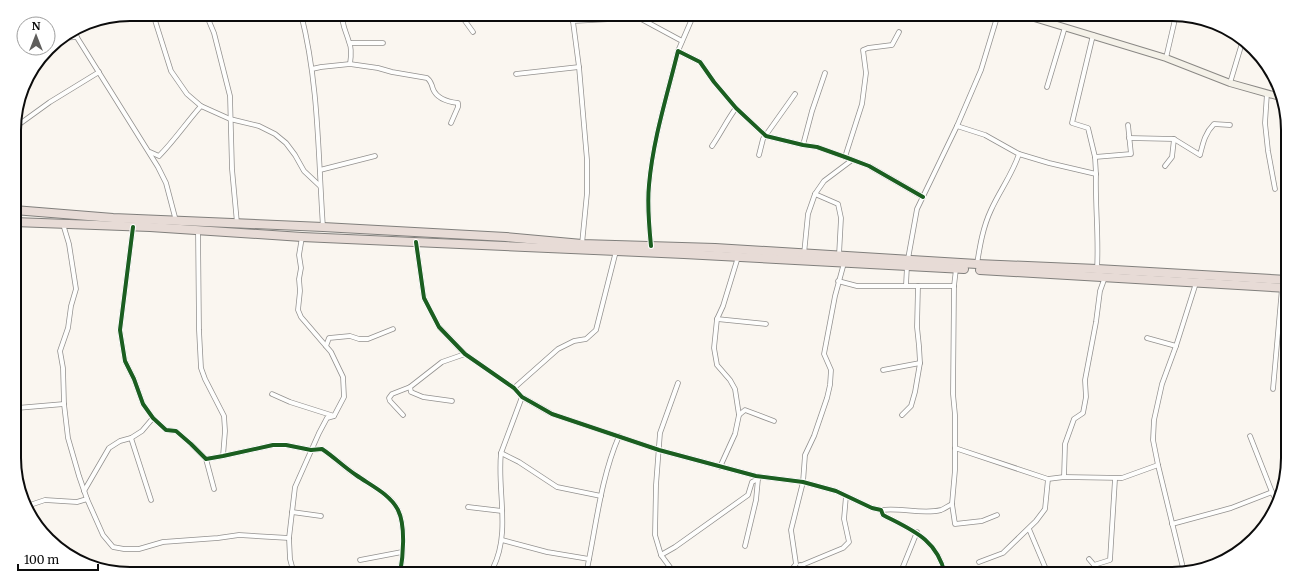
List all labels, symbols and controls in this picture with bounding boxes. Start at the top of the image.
north arrow [16,16,56,56]
text: N [32,19,41,33]
scale bar [18,546,98,572]
text: 100 m [24,552,59,567]

